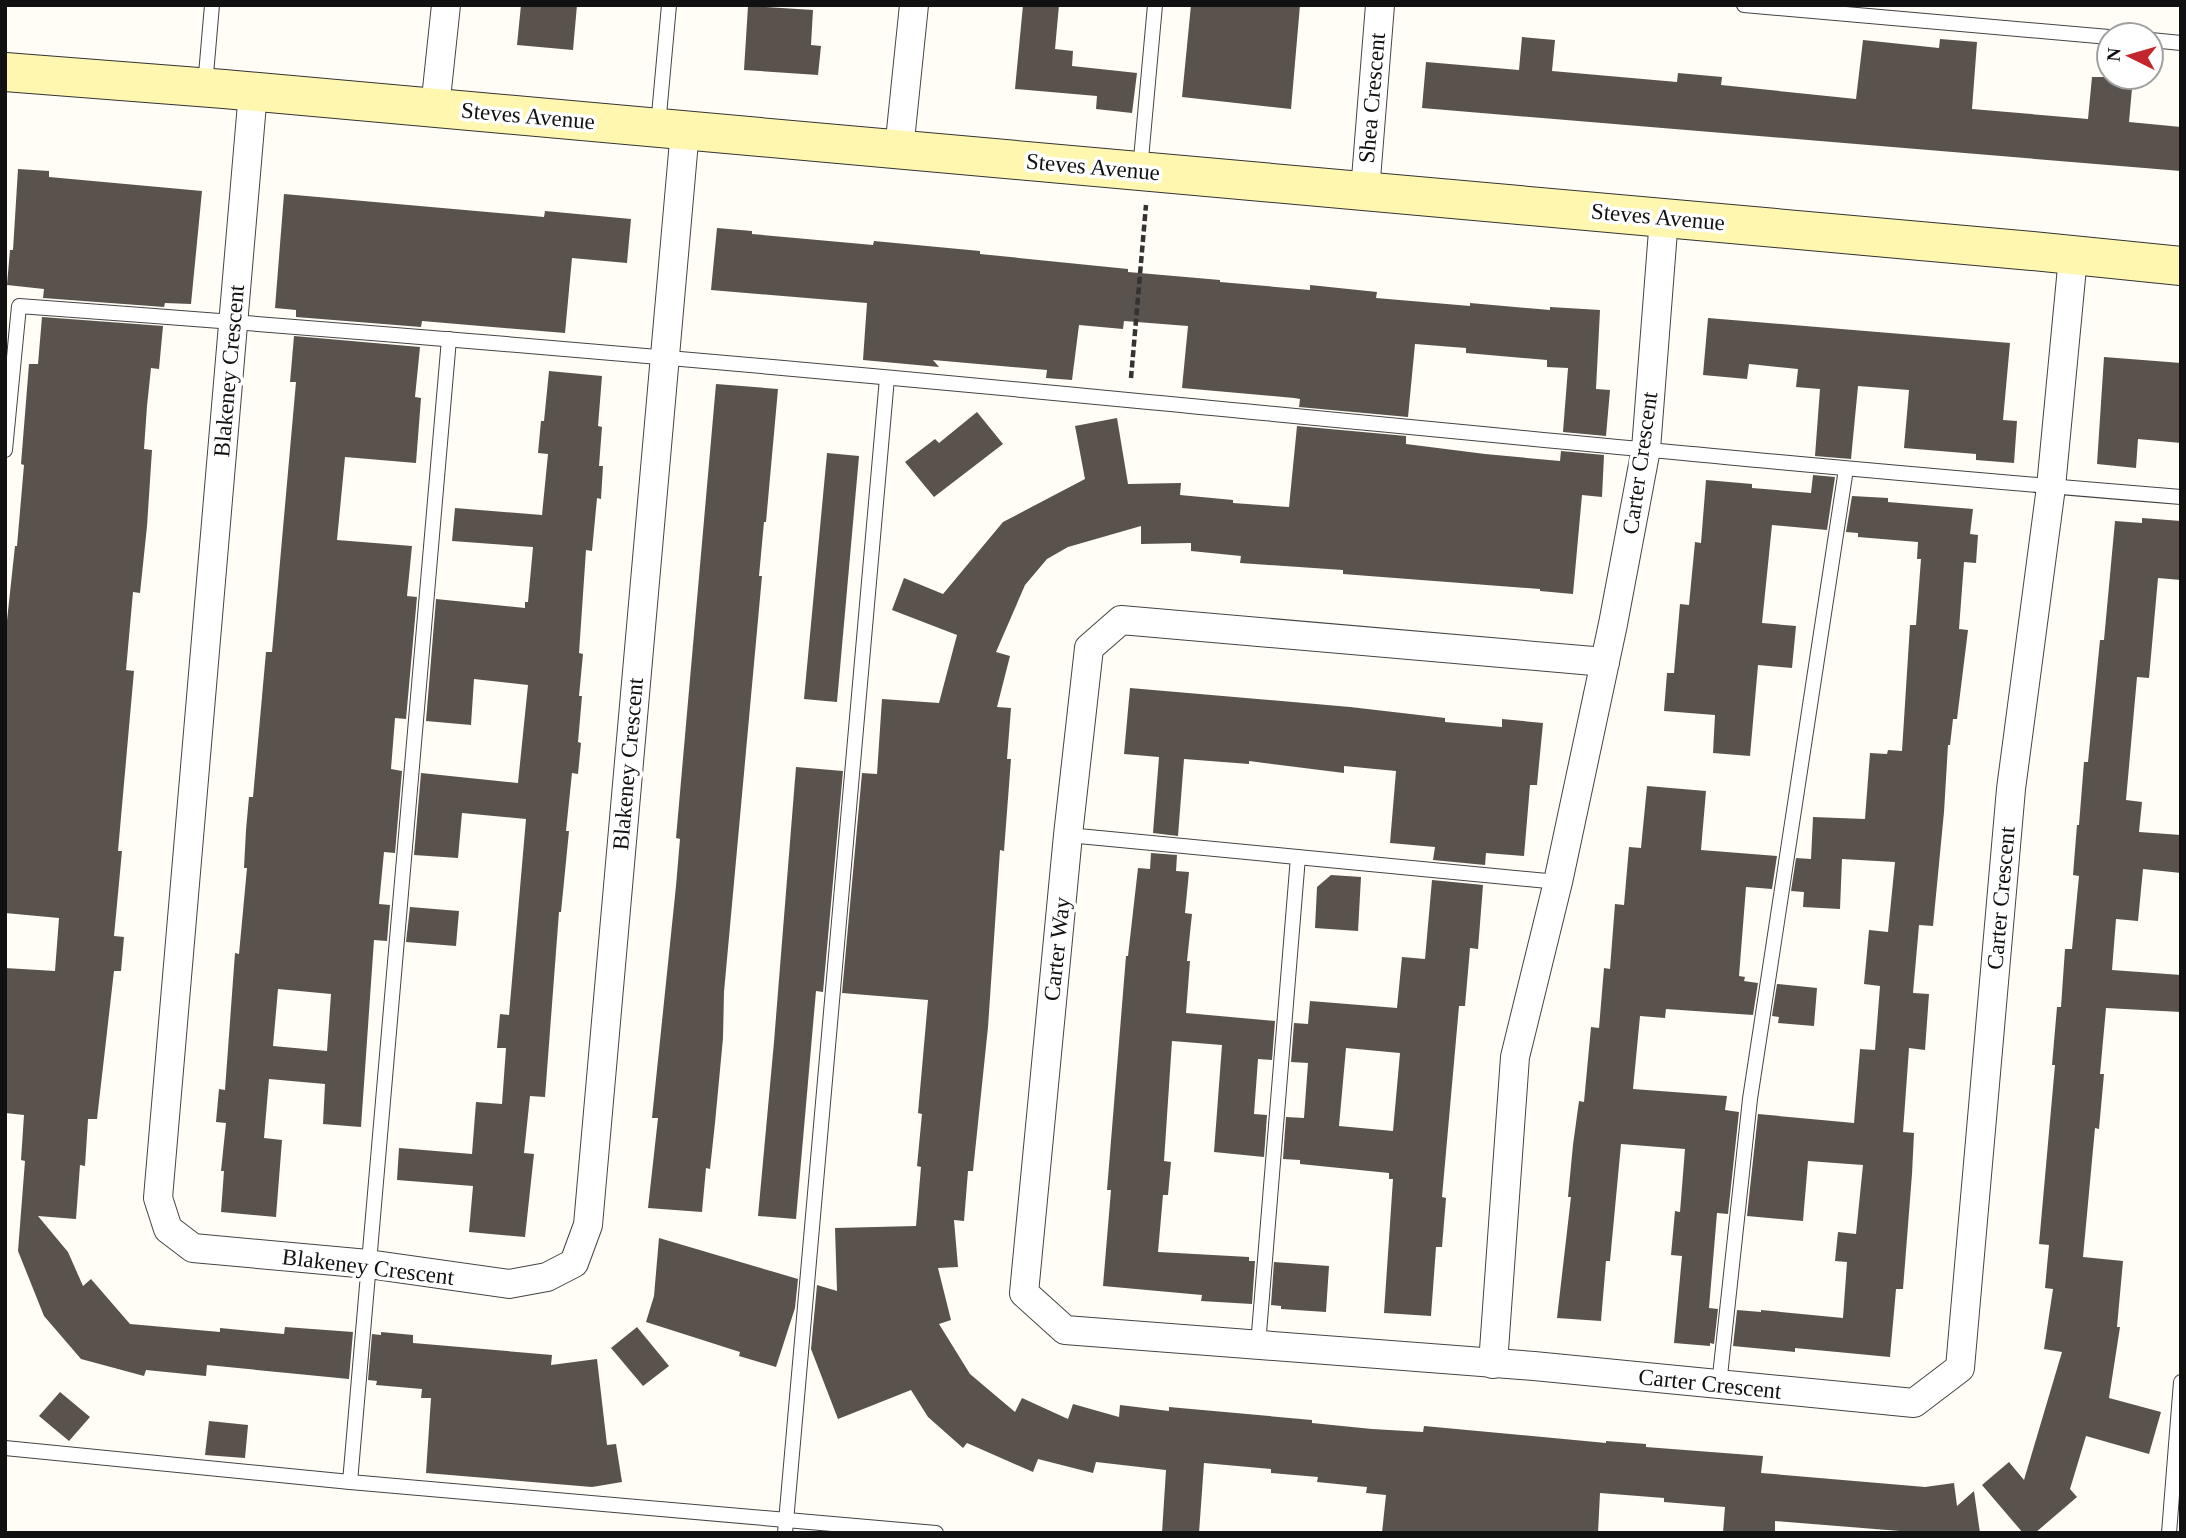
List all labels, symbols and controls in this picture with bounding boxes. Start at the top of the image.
north arrow [2095,21,2165,91]
street label: Shea Crescent [1354,31,1390,164]
text: N [2103,47,2125,62]
street label: Steves Avenue [460,98,596,134]
street label: Steves Avenue [1025,149,1161,185]
street label: Steves Avenue [1590,199,1726,235]
street label: Blakeney Crescent [209,283,249,458]
street label: Carter Crescent [1618,390,1662,536]
street label: Blakeney Crescent [608,676,648,851]
street label: Carter Crescent [1982,825,2020,971]
street label: Carter Way [1039,895,1075,1002]
street label: Blakeney Crescent [281,1244,456,1290]
street label: Carter Crescent [1637,1364,1783,1404]

